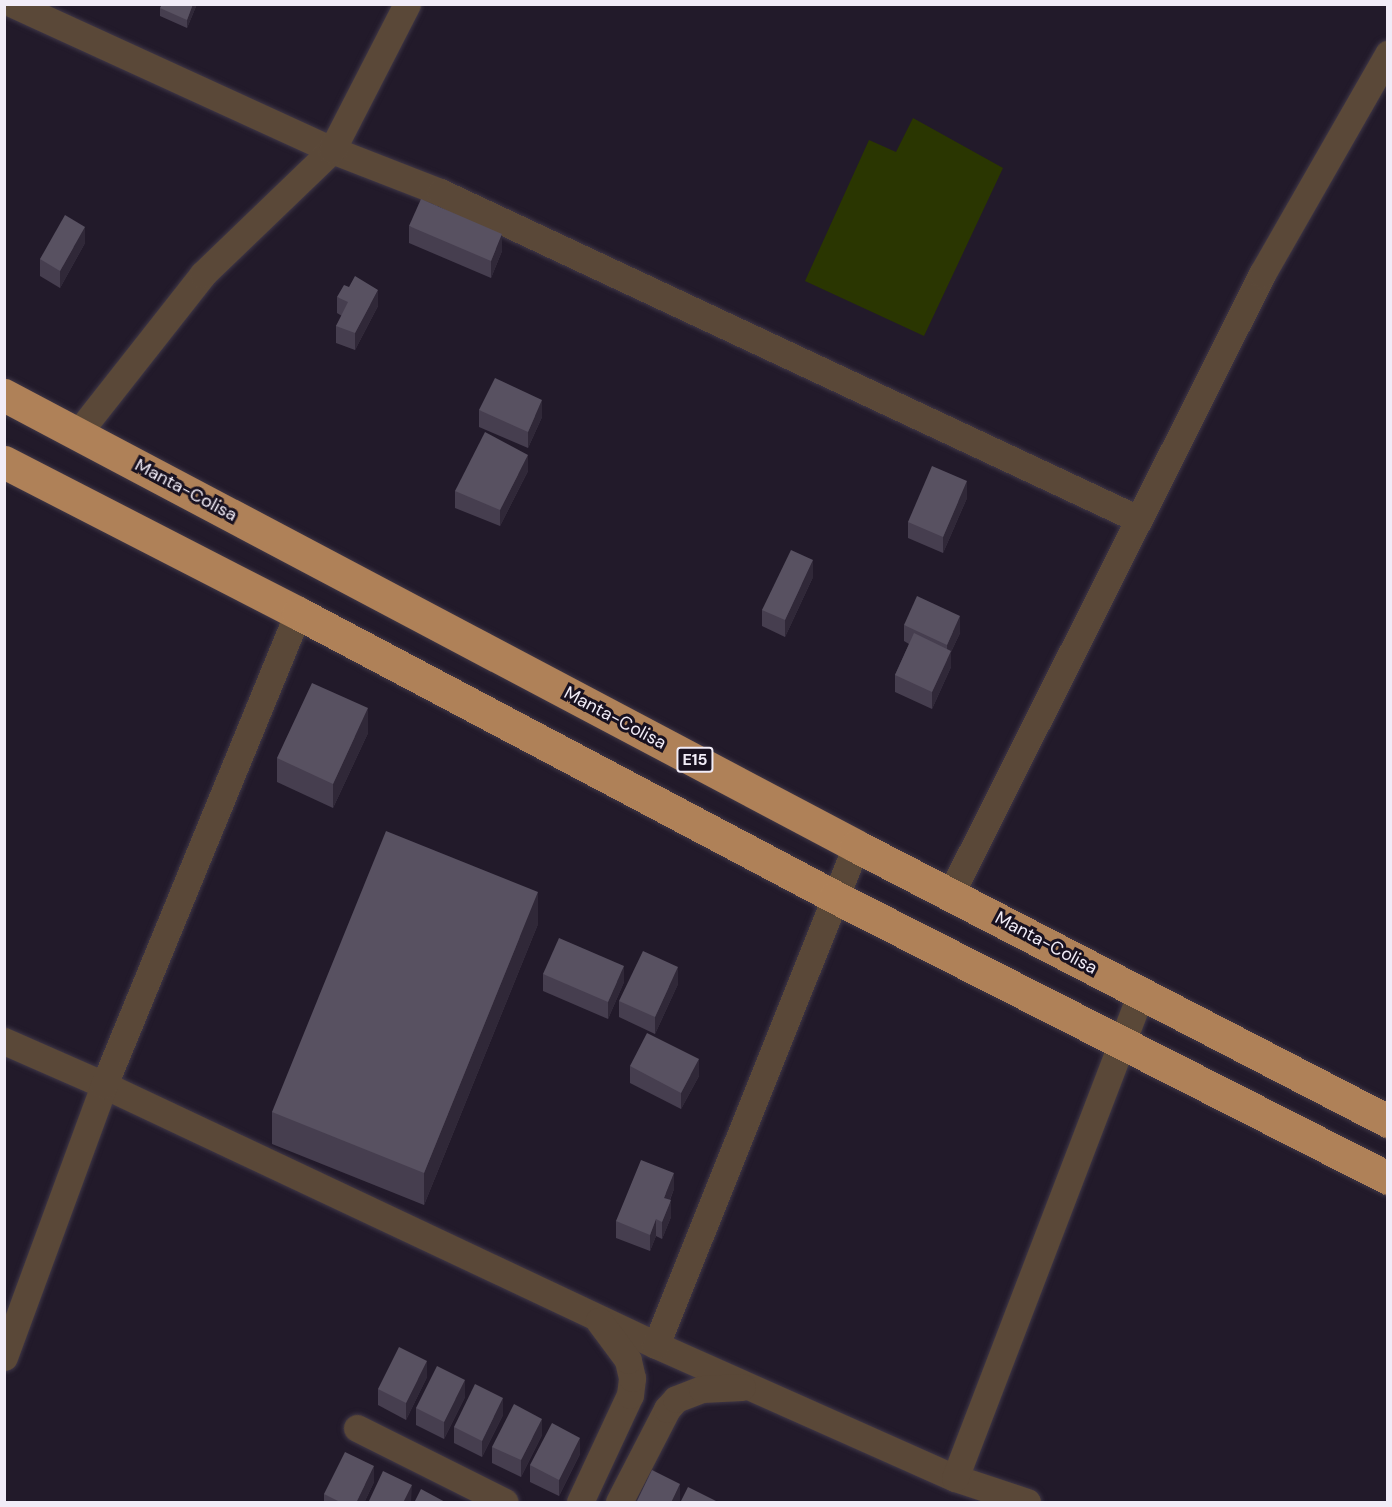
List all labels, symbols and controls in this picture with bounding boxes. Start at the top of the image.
street label: Manta-Colisa [131,454,241,526]
street label: Manta-Colisa [560,682,670,754]
road number: E15 [676,747,714,773]
street label: Manta-Colisa [991,907,1101,979]

